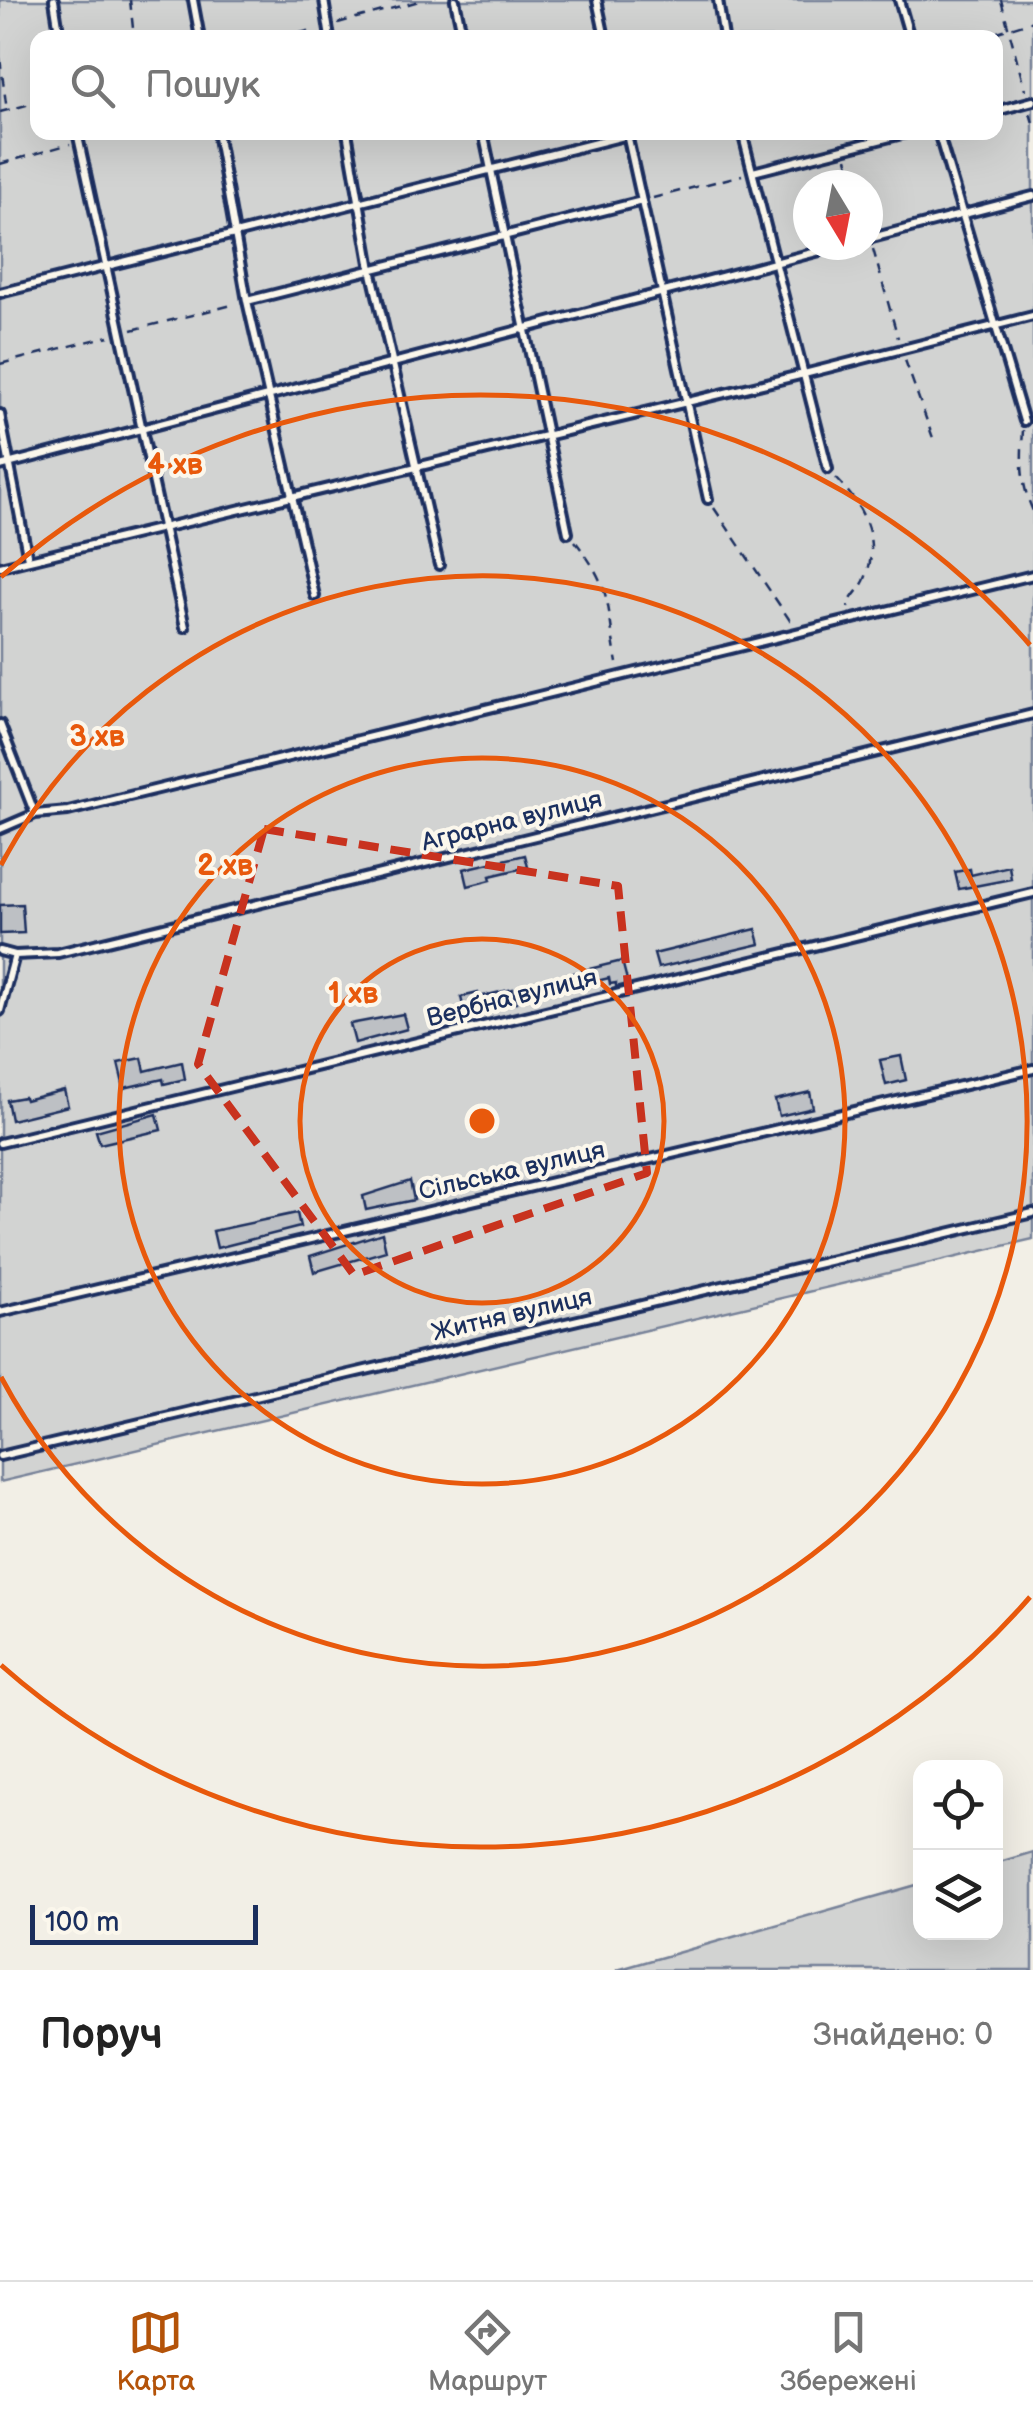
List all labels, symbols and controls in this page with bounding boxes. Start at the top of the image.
search box [30,30,1003,140]
icon: search [65,58,120,113]
text: Пошук [145,63,260,108]
north arrow [793,170,883,260]
text: 4 хв [147,447,203,483]
text: 3 хв [69,719,125,755]
street label: Аграрна вулиця [418,784,605,859]
text: 2 хв [197,848,253,884]
street label: Вербна вулиця [424,962,600,1034]
text: 1 хв [328,976,378,1012]
centre of rings [464,1103,500,1139]
street label: Сільська вулиця [416,1135,608,1207]
street label: Житня вулиця [429,1281,595,1349]
map controls [913,1760,1003,1940]
button: locate [913,1760,1003,1850]
button: layers [913,1850,1003,1940]
scale bar [30,1900,258,1944]
text: 100 m [45,1906,119,1939]
text: Поруч [40,2010,163,2061]
text: Знайдено: 0 [813,2016,993,2055]
tab: Карта [116,2305,195,2398]
tab: Маршрут [428,2305,547,2398]
tab: Збережені [780,2305,917,2398]

